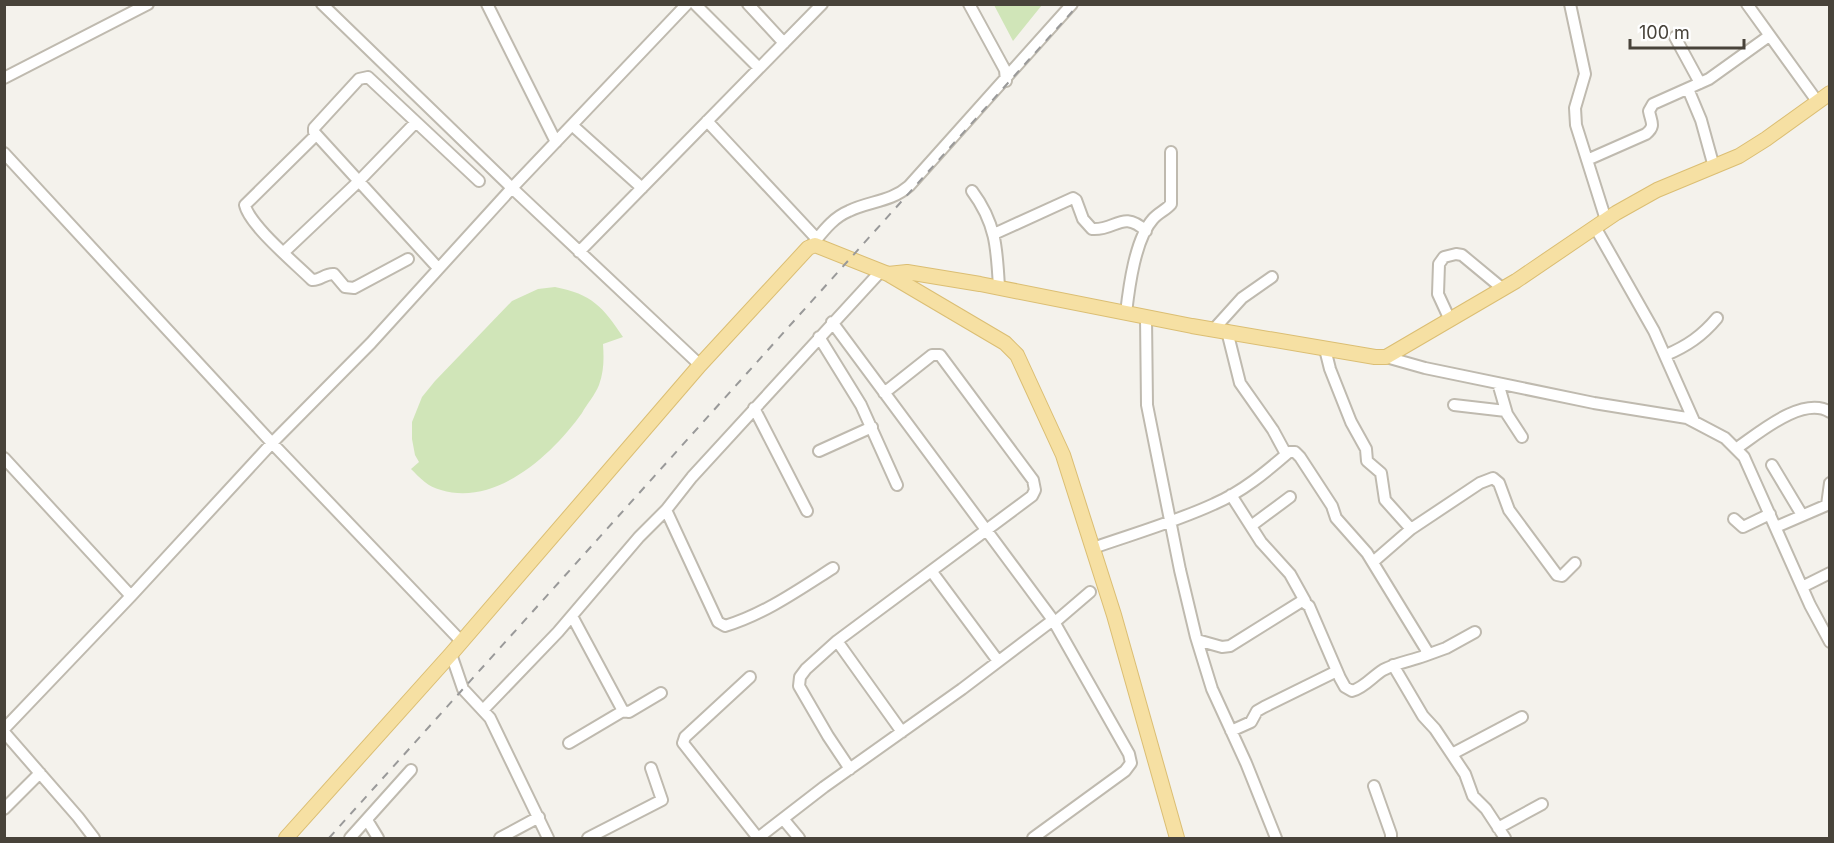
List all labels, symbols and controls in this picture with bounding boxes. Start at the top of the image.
scale bar [1630,12,1744,50]
text: 100 m [1639,22,1690,43]

